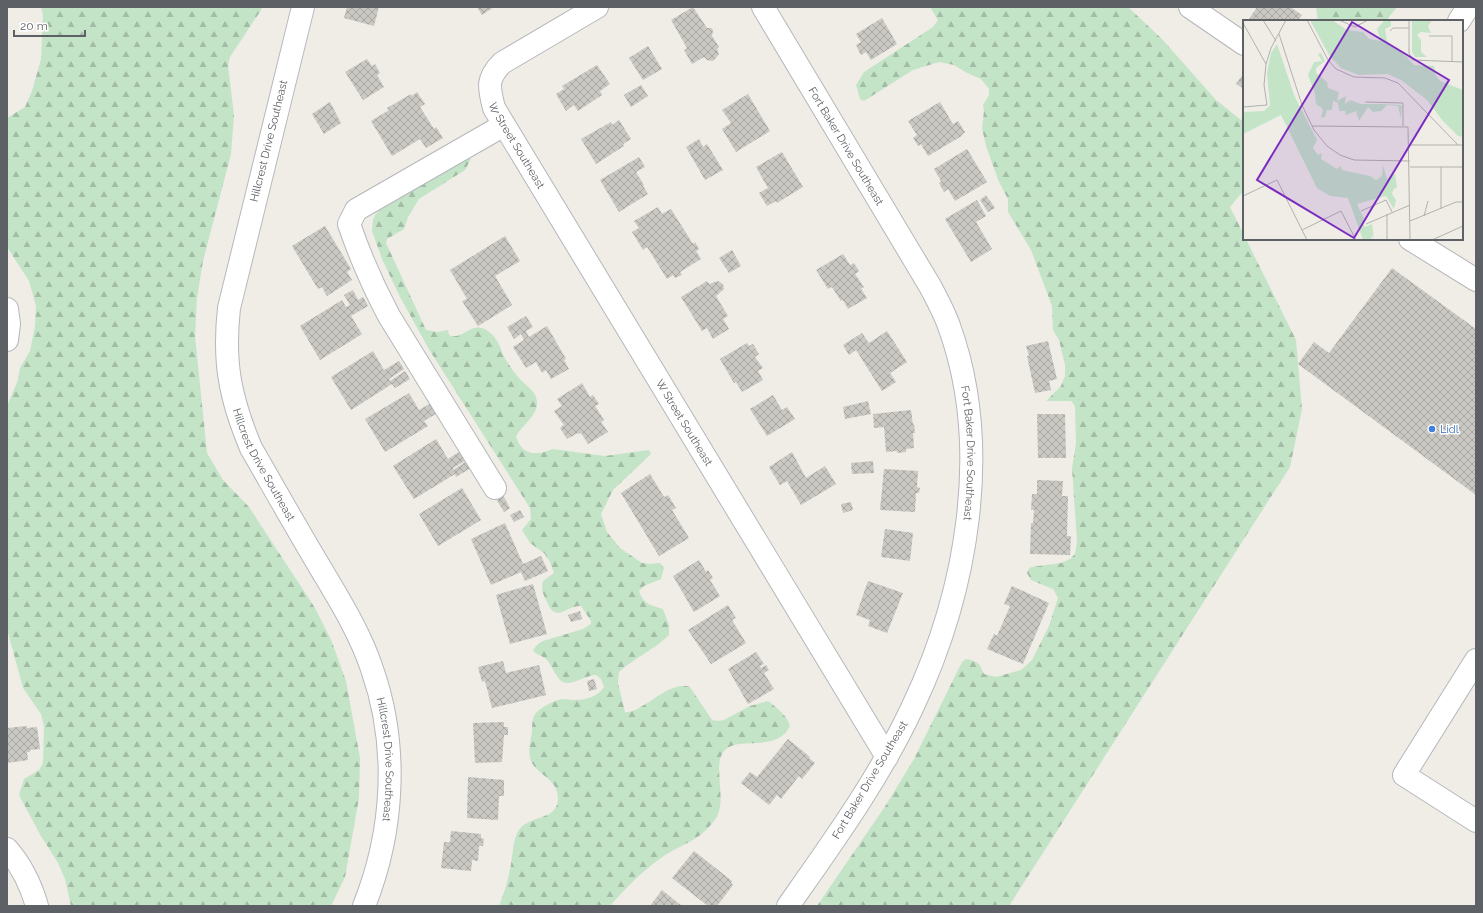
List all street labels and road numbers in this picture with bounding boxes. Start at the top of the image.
street label: Hillcrest Drive Southeast [248,79,290,203]
street label: Fort Baker Drive Southeast [806,85,887,208]
street label: W Street Southeast [486,101,548,191]
street label: W Street Southeast [653,377,716,468]
street label: Fort Baker Drive Southeast [959,385,978,522]
street label: Hillcrest Drive Southeast [230,407,298,524]
street label: Hillcrest Drive Southeast [374,696,396,823]
street label: Fort Baker Drive Southeast [830,718,911,841]

